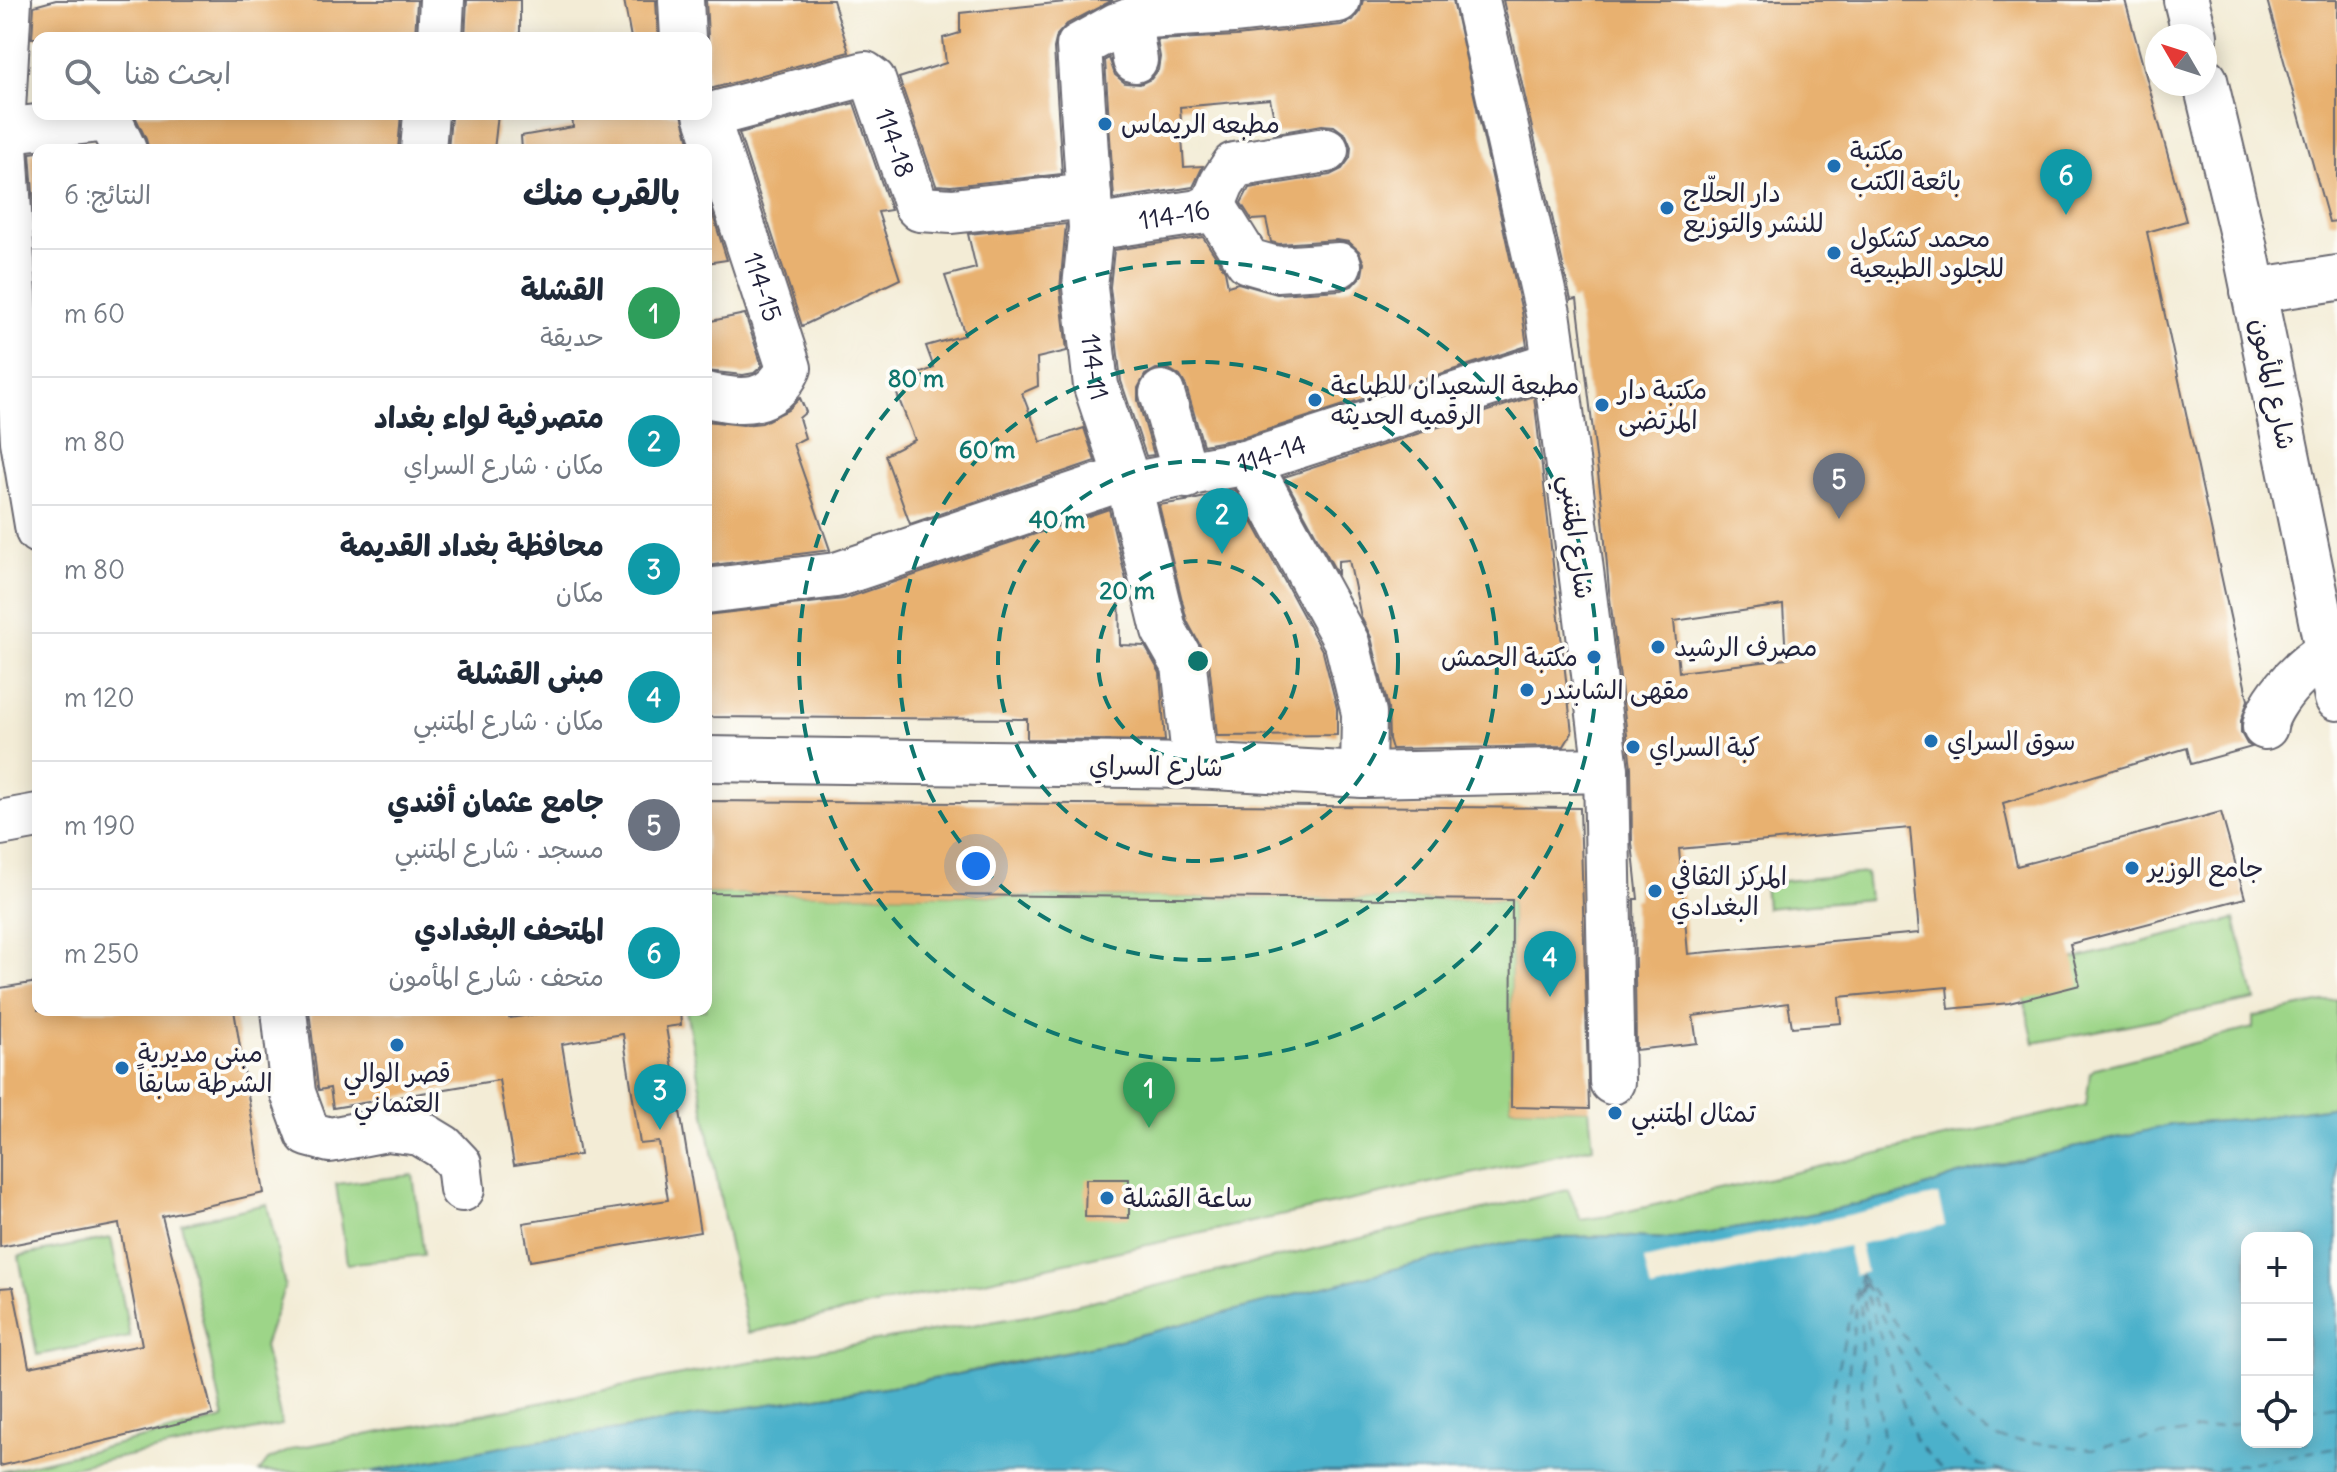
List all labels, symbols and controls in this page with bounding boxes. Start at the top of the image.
north arrow [2145,24,2217,96]
search box [32,32,712,120]
icon: search [60,54,104,98]
text: ابحث هنا [124,54,231,92]
street label: 114-18 [868,104,922,182]
place label: مطبعه الريماس [1121,107,1280,140]
marker: مطبعه الريماس [1096,115,1114,133]
place label: مكتبة بائعة الكتب [1850,134,1961,197]
pin: 6 [2040,149,2092,215]
marker: مكتبة بائعة الكتب [1825,157,1843,175]
text: بالقرب منك [523,171,680,214]
place label: دار الحلّاج للنشر والتوزيع [1683,175,1824,242]
text: النتائج: 6 [64,178,151,211]
street label: 114-16 [1137,192,1215,237]
marker: دار الحلّاج للنشر والتوزيع [1658,199,1676,217]
place label: محمد كشكول للجلود الطبيعية [1850,221,2004,285]
marker: محمد كشكول للجلود الطبيعية [1825,244,1843,262]
street label: 114-15 [736,248,790,326]
text: القشلة [521,270,604,308]
text: 60 m [64,297,125,330]
text: 1 [649,297,659,330]
street label: شارع المأمون [2242,315,2304,453]
text: حديقة [540,320,604,353]
street label: 114-11 [1074,332,1117,404]
text: 80 m [888,363,944,393]
place label: مطبعة السعيدان للطباعة الرقميه الحديثه [1331,368,1579,431]
place label: مكتبة دار المرتضى [1616,373,1707,437]
marker: مطبعة السعيدان للطباعة الرقميه الحديثه [1306,391,1324,409]
marker: مكتبة دار المرتضى [1593,396,1611,414]
text: متصرفية لواء بغداد [374,398,604,436]
text: 80 m [64,425,125,458]
text: 2 [647,425,661,458]
street label: 114-14 [1234,427,1310,480]
text: 60 m [959,434,1015,464]
text: مكان · شارع السراي [403,448,604,481]
pin: 5 [1813,453,1865,519]
street label: شارع المتنبي [1547,473,1601,602]
pin: 2 [1196,488,1248,554]
text: 40 m [1029,504,1085,534]
text: محافظة بغداد القديمة [340,526,604,564]
text: 80 m [64,553,125,586]
text: 3 [647,553,661,586]
text: 20 m [1099,575,1155,605]
text: مكان [556,576,604,609]
place label: مصرف الرشيد [1674,630,1817,663]
marker: مصرف الرشيد [1649,638,1667,656]
place label: مكتبة الحمش [1441,640,1578,673]
centre of rings [1184,647,1212,675]
marker: مكتبة الحمش [1585,648,1603,666]
text: مبنى القشلة [457,654,604,692]
place label: مقهى الشابندر [1541,673,1689,707]
text: 120 m [64,681,135,714]
text: 4 [646,681,662,714]
marker: مقهى الشابندر [1518,681,1536,699]
text: مكان · شارع المتنبي [413,704,604,737]
place label: سوق السراي [1947,724,2076,760]
place label: كبة السراي [1649,730,1760,766]
marker: سوق السراي [1922,732,1940,750]
marker: كبة السراي [1624,738,1642,756]
street label: شارع السراي [1089,748,1223,786]
text: جامع عثمان أفندي [387,782,604,820]
text: 190 m [64,809,135,842]
text: 5 [647,809,661,842]
text: مسجد · شارع المتنبي [394,832,604,865]
your location [956,846,996,886]
place label: جامع الوزير [2146,851,2264,887]
place label: المركز الثقافي البغدادي [1671,859,1787,925]
marker: جامع الوزير [2123,859,2141,877]
marker: المركز الثقافي البغدادي [1646,882,1664,900]
text: المتحف البغدادي [414,910,604,948]
pin: 4 [1524,931,1576,997]
text: 250 m [64,937,139,970]
text: 6 [647,937,662,970]
text: متحف · شارع المأمون [388,960,604,993]
place label: مبنى مديرية الشرطة سابقاً [136,1036,273,1099]
marker: قصر الوالي العثماني [388,1036,406,1054]
place label: قصر الوالي العثماني [343,1056,451,1126]
marker: مبنى مديرية الشرطة سابقاً [113,1059,131,1077]
pin: 1 [1123,1062,1175,1128]
pin: 3 [634,1064,686,1130]
place label: تمثال المتنبي [1631,1096,1756,1136]
marker: تمثال المتنبي [1606,1104,1624,1122]
place label: ساعة القشلة [1123,1181,1253,1214]
marker: ساعة القشلة [1098,1189,1116,1207]
map controls [2241,1232,2313,1448]
button: + [2241,1232,2313,1304]
button: − [2241,1304,2313,1376]
button: locate [2241,1376,2313,1448]

